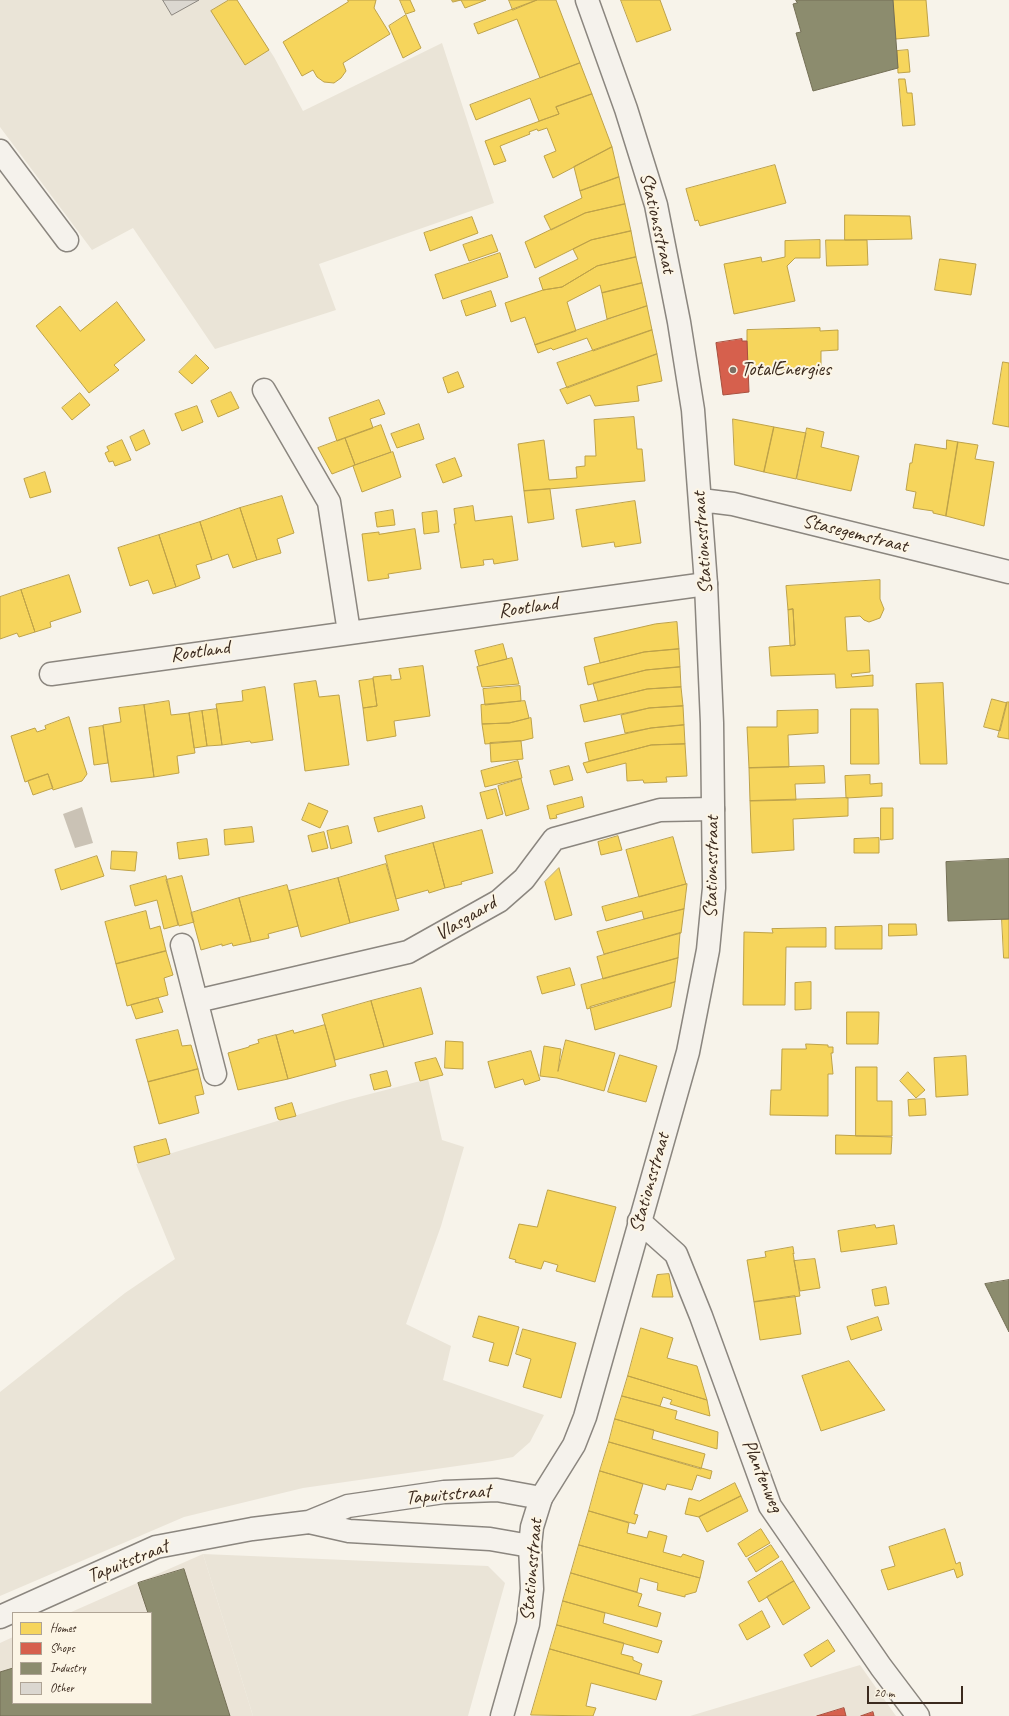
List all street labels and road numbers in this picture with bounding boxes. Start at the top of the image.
street label: Stationsstraat [634,170,680,276]
street label: Stationsstraat [687,491,719,595]
street label: Stasegemstraat [800,509,910,559]
street label: Rootland [497,592,559,624]
street label: Rootland [169,636,231,668]
street label: Stationsstraat [699,815,725,919]
street label: Vlasgaard [431,891,501,947]
street label: Stationsstraat [624,1130,676,1236]
street label: Plantenweg [736,1436,788,1516]
street label: Tapuitstraat [404,1479,492,1511]
street label: Stationsstraat [516,1518,548,1622]
street label: Tapuitstraat [84,1535,172,1589]

